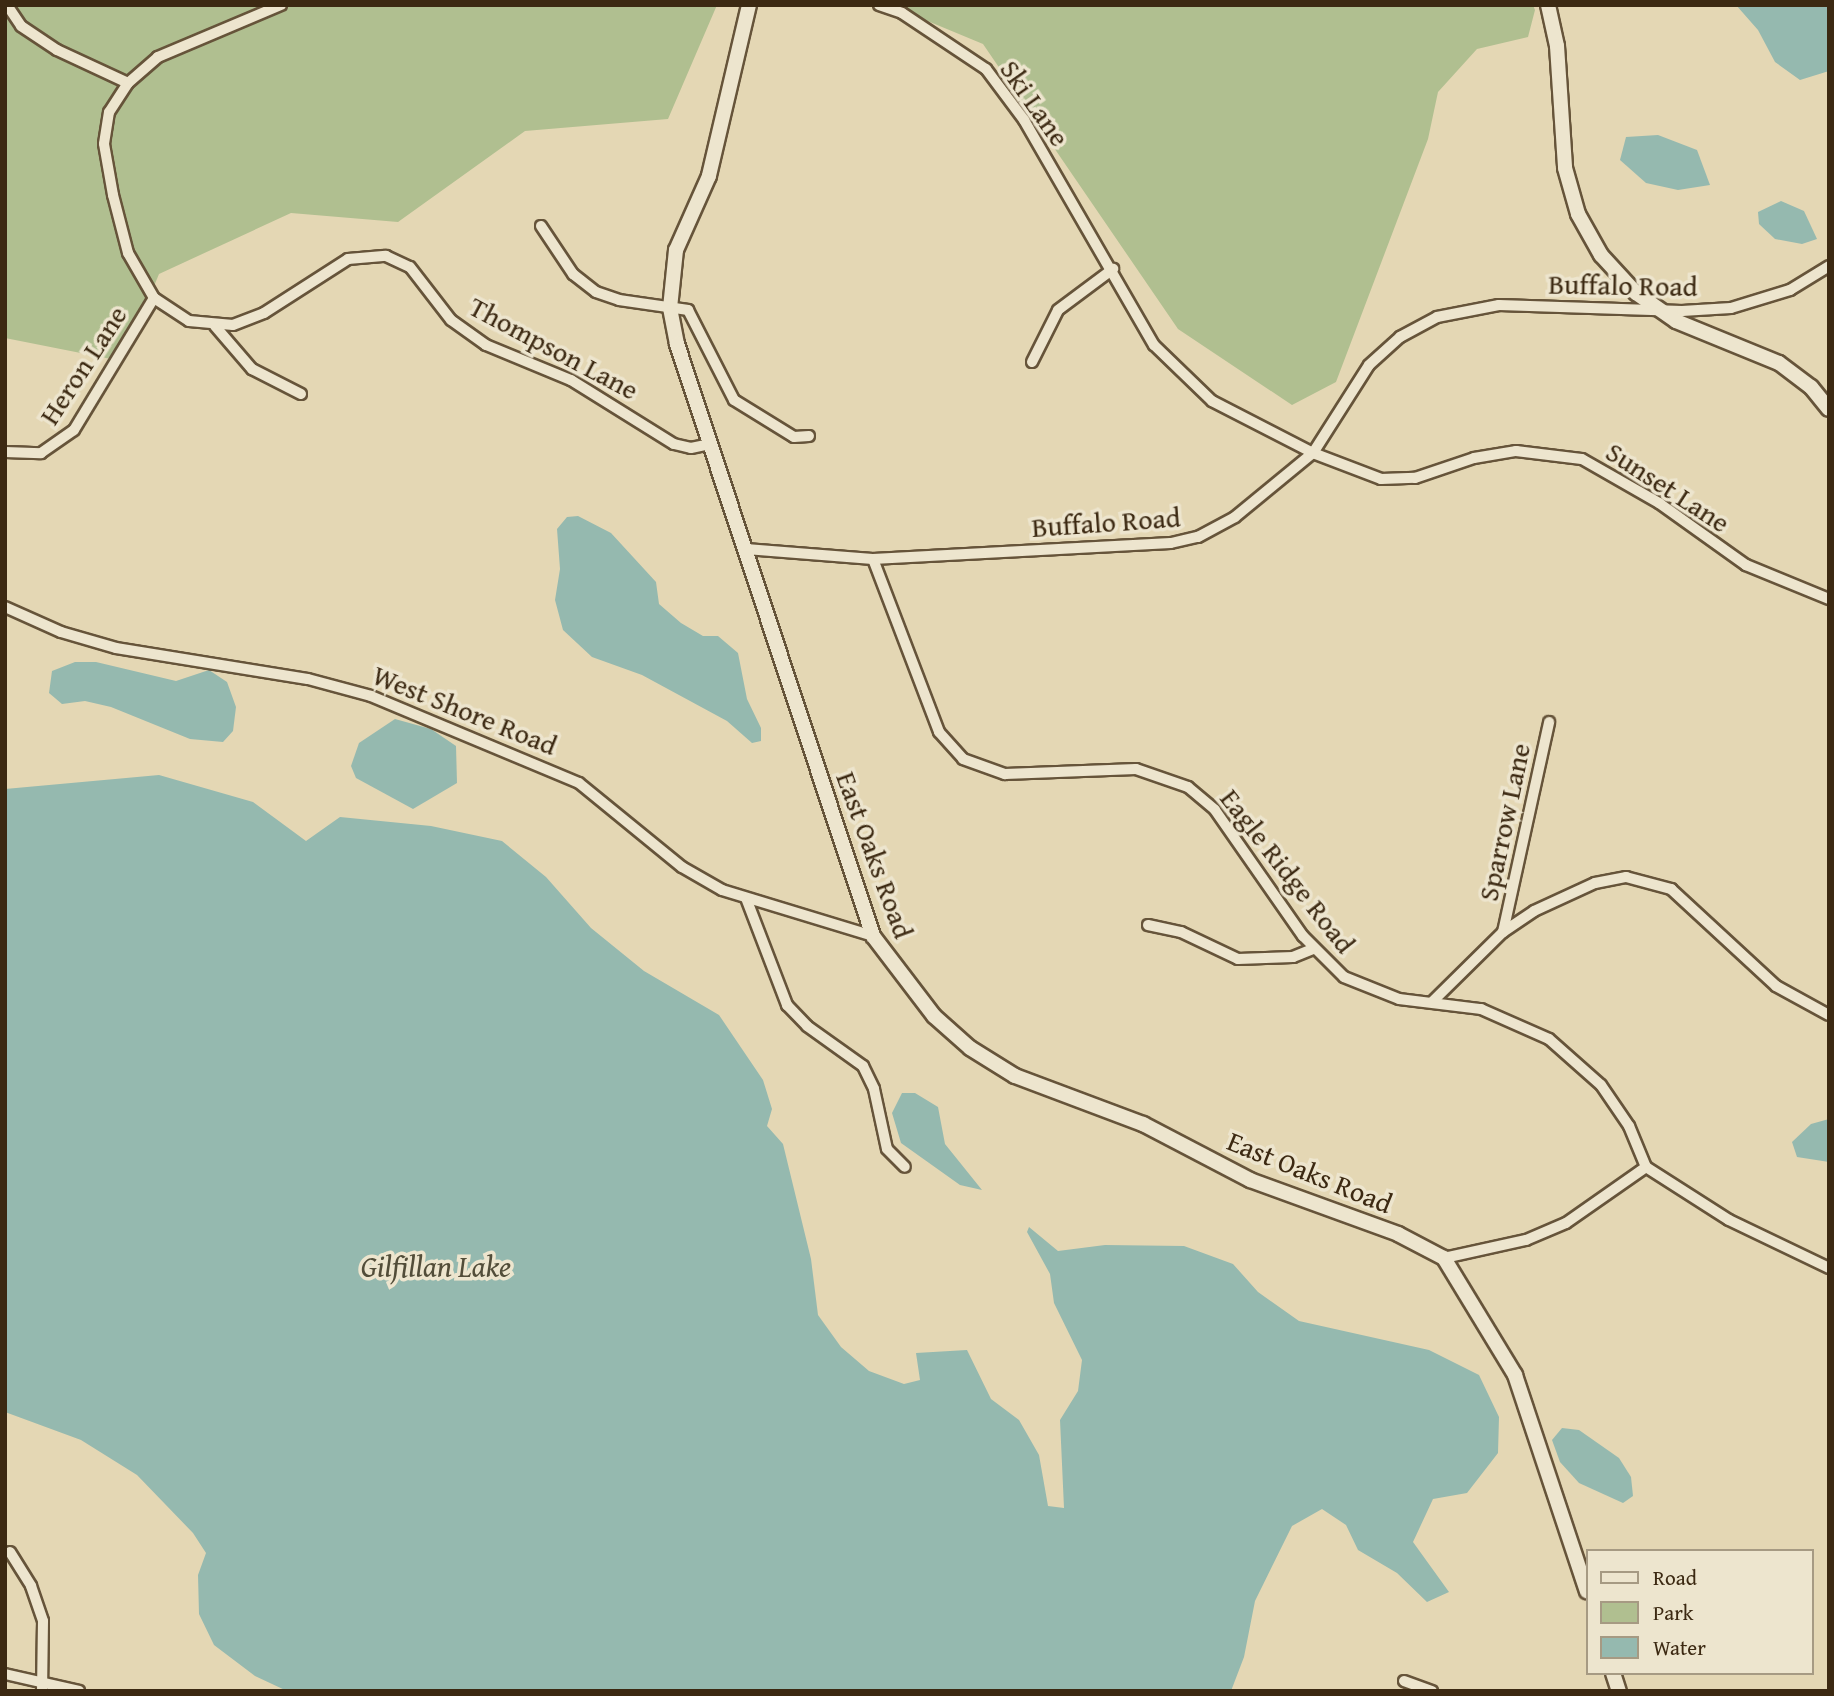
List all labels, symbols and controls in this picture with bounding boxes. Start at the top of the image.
street label: Ski Lane [993,53,1077,153]
street label: Buffalo Road [1548,267,1698,303]
street label: Thompson Lane [464,289,644,407]
street label: Heron Lane [32,299,134,431]
street label: Sunset Lane [1600,435,1736,539]
street label: Buffalo Road [1030,500,1182,544]
street label: West Shore Road [368,658,562,762]
street label: Sparrow Lane [1471,740,1537,904]
street label: East Oaks Road [829,767,921,943]
street label: Eagle Ridge Road [1213,782,1363,960]
street label: East Oaks Road [1223,1124,1397,1220]
water label: Gilfillan Lake [361,1248,511,1284]
legend [1586,1549,1813,1675]
text: Road [1653,1562,1697,1593]
text: Park [1653,1597,1694,1628]
text: Water [1653,1632,1706,1663]

